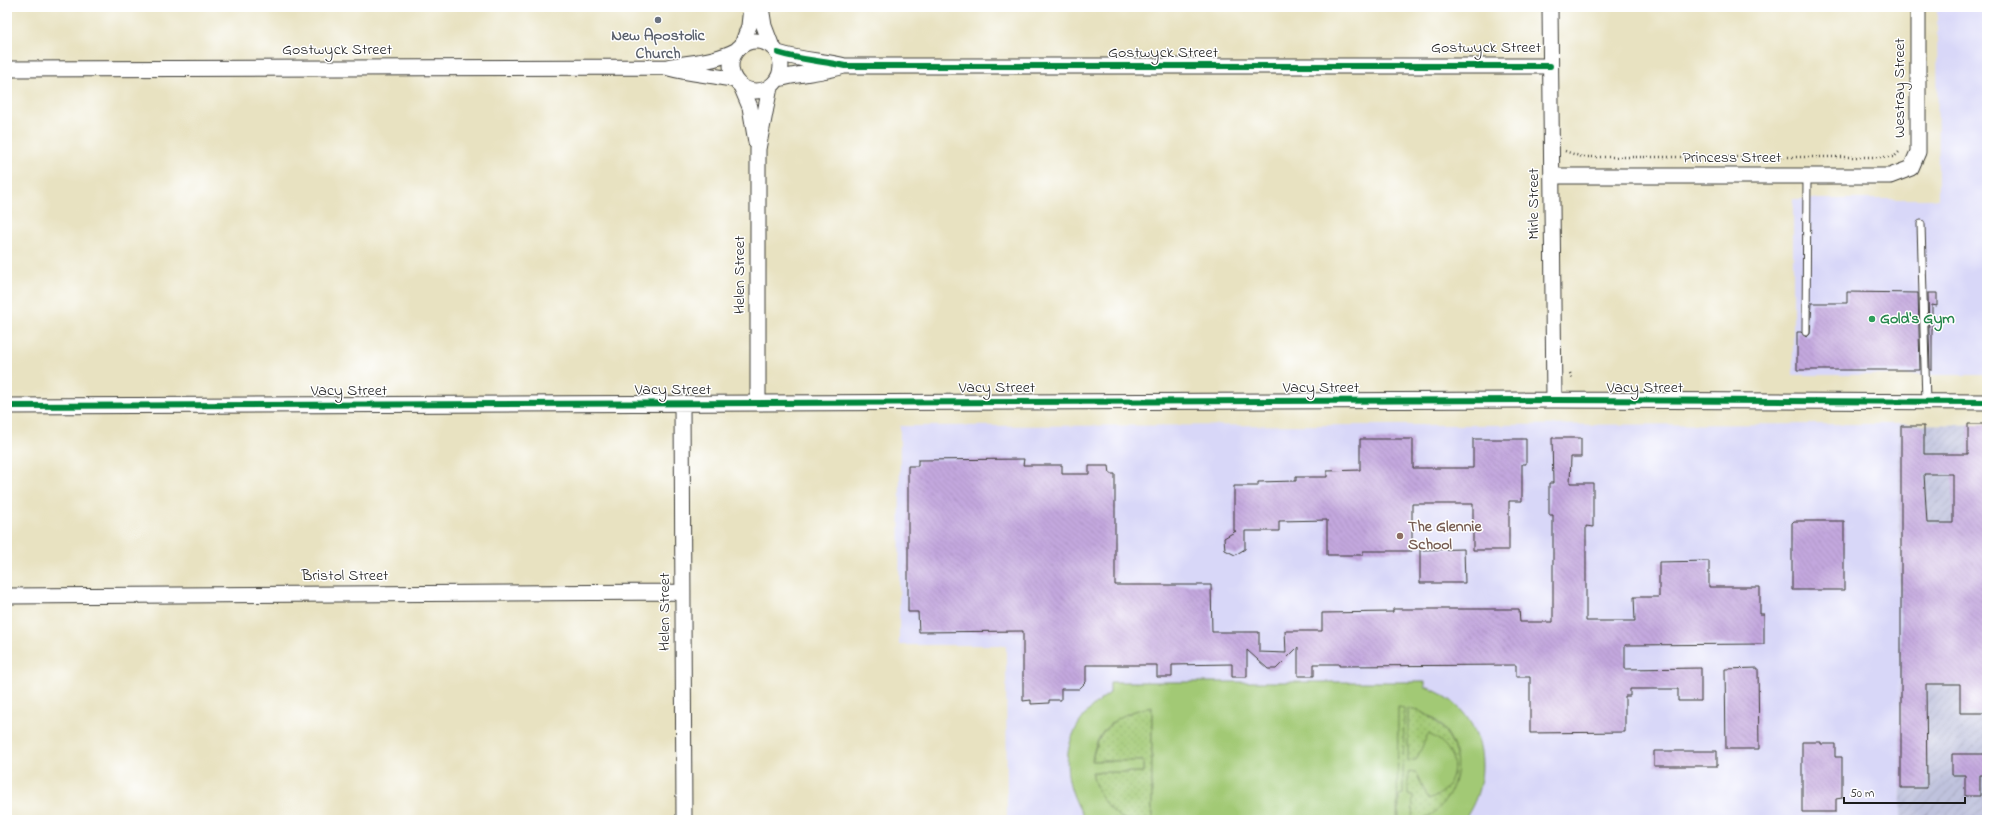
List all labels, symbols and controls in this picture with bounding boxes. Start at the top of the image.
marker: New Apostolic Church [653,15,663,25]
place label: New Apostolic Church [611,24,706,66]
street label: Gostwyck Street [1431,36,1542,60]
street label: Westray Street [1888,37,1912,138]
street label: Gostwyck Street [282,38,393,62]
street label: Gostwyck Street [1108,41,1219,65]
street label: Princess Street [1683,146,1782,170]
street label: Mirle Street [1522,168,1546,240]
street label: Helen Street [728,235,752,314]
place label: Gold's Gym [1880,307,1955,332]
marker: Gold's Gym [1867,314,1877,324]
street label: Vacy Street [958,376,1036,400]
street label: Vacy Street [1282,376,1360,400]
street label: Vacy Street [1606,376,1684,400]
street label: Vacy Street [634,378,712,402]
street label: Vacy Street [310,379,388,403]
place label: The Glennie School [1408,515,1482,557]
marker: The Glennie School [1395,531,1405,541]
street label: Bristol Street [301,564,389,588]
street label: Helen Street [653,572,677,651]
scale bar [1844,779,1965,805]
text: 50 m [1850,785,1874,803]

